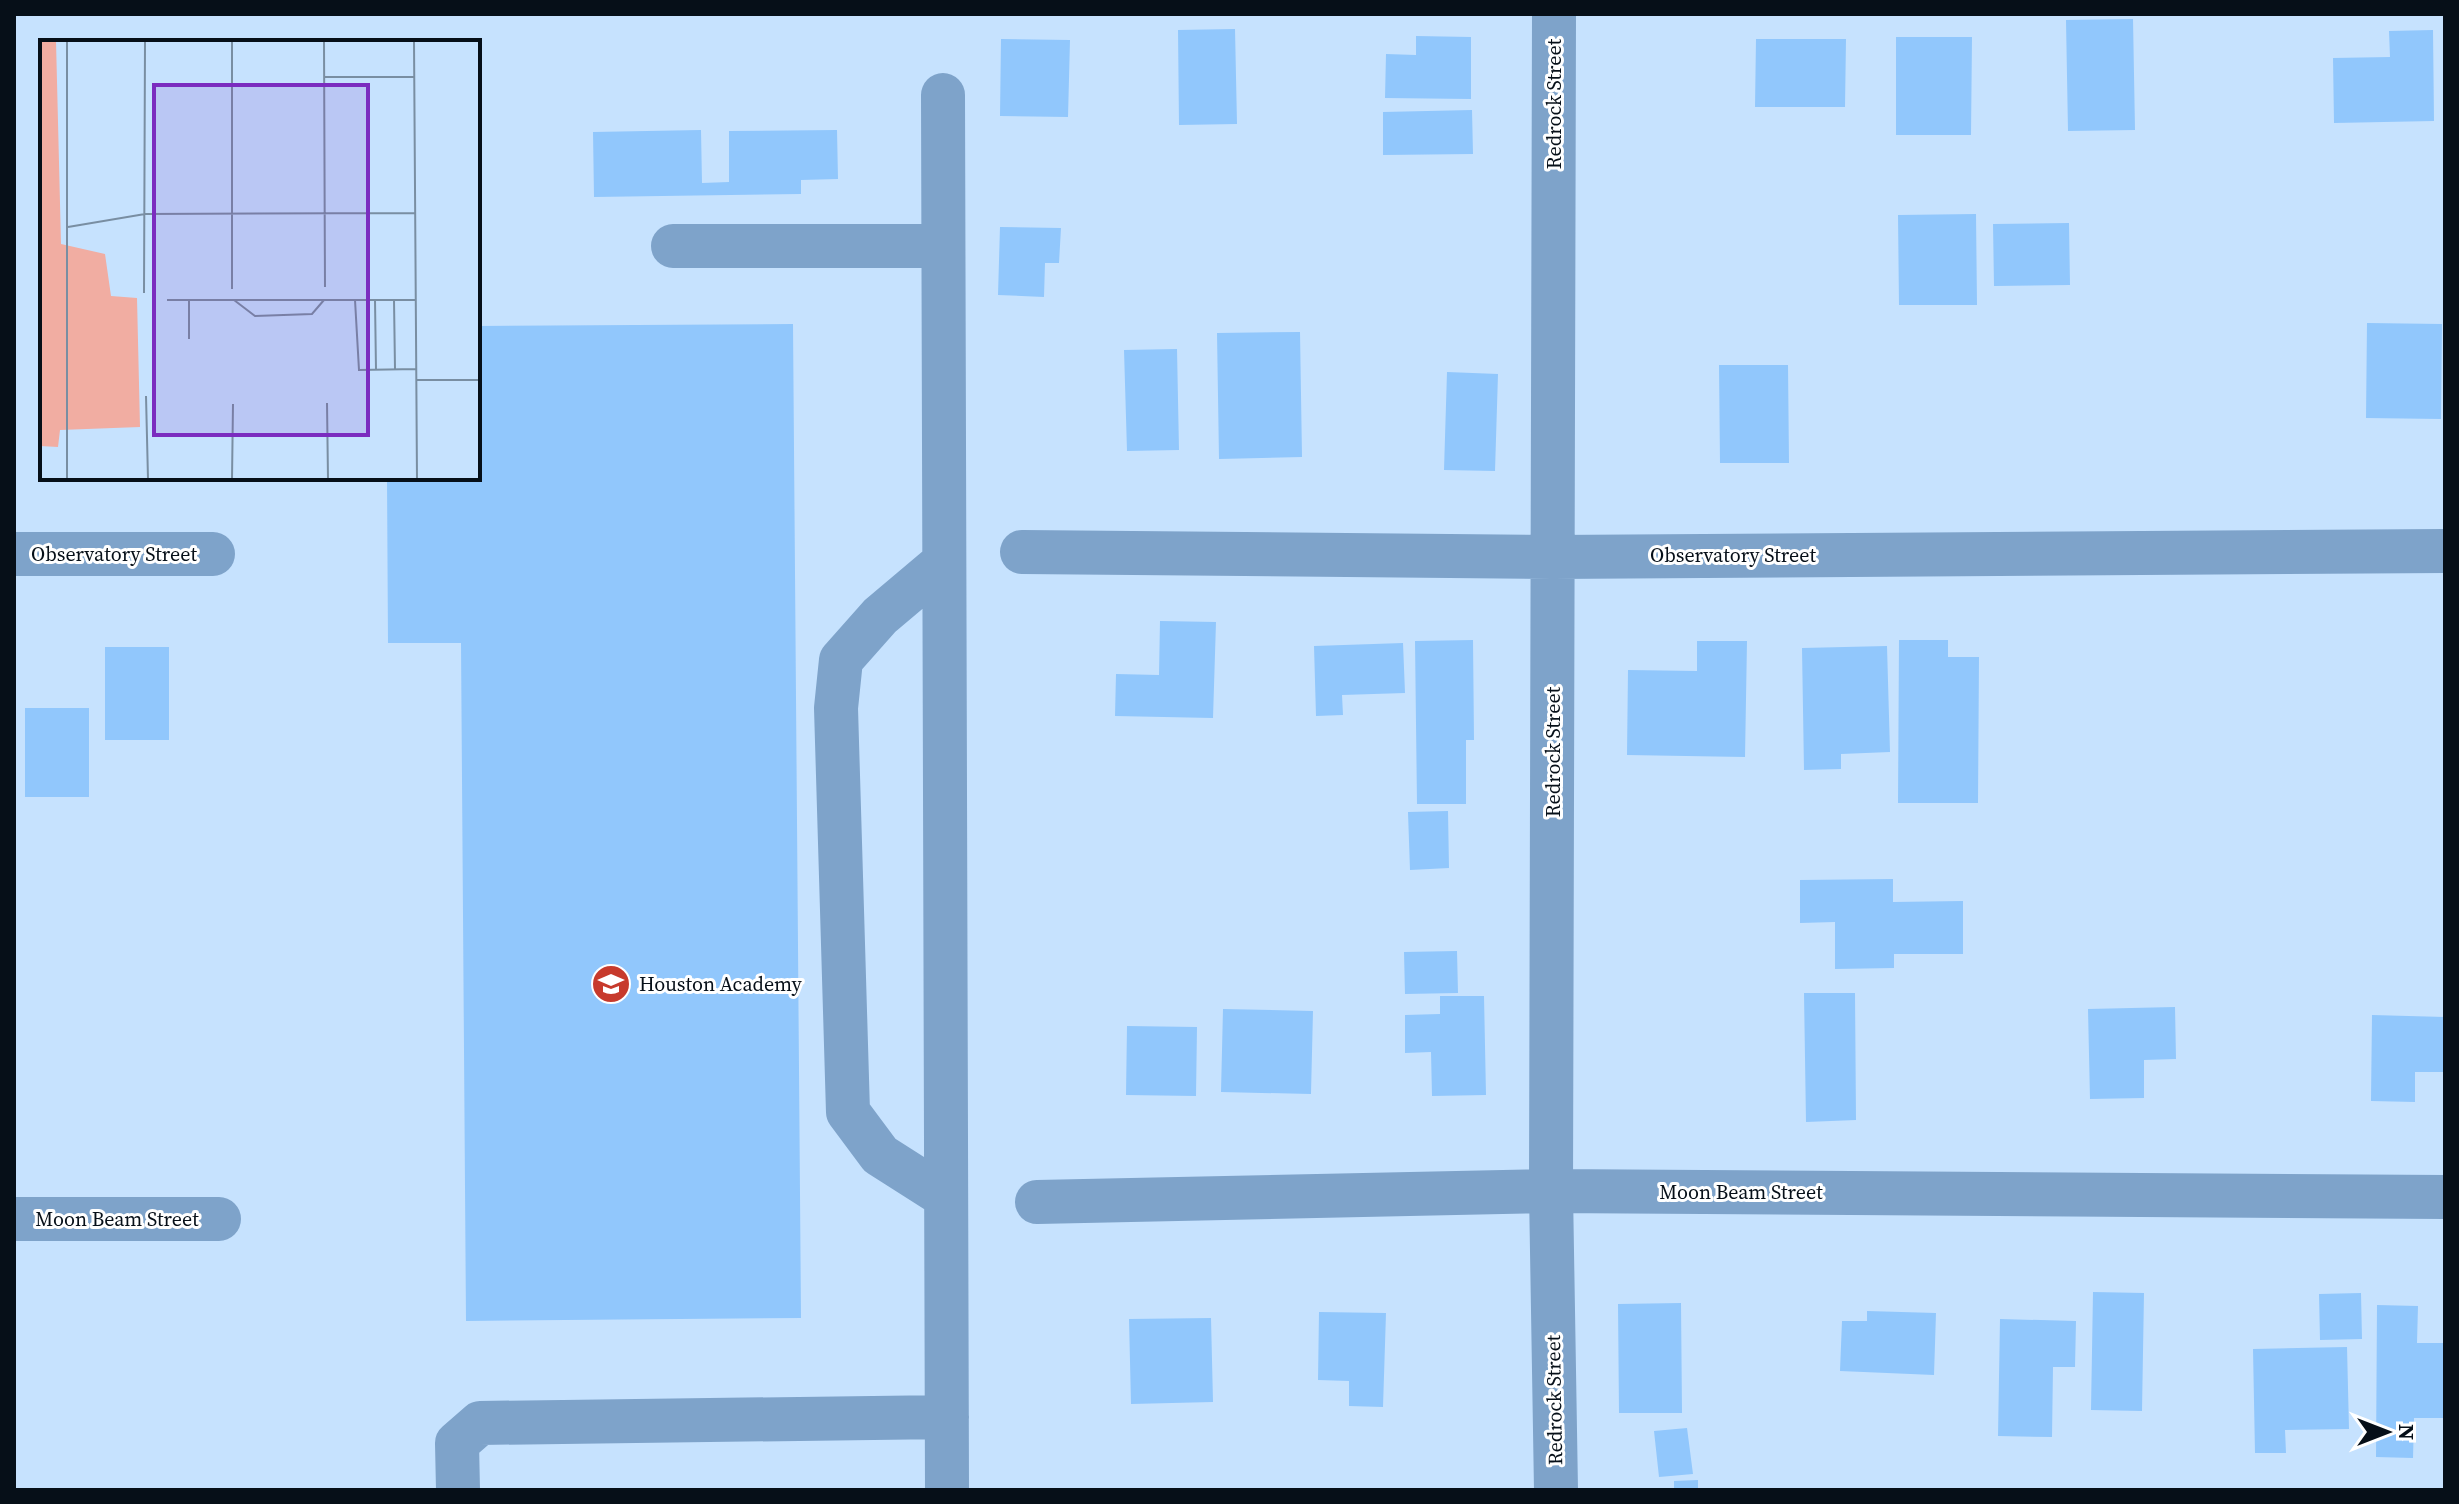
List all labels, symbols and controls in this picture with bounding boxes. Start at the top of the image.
street label: Redrock Street [1540,38,1568,169]
inset map [40,40,480,480]
street label: Observatory Street [31,540,197,568]
street label: Observatory Street [1650,541,1816,569]
street label: Redrock Street [1539,686,1567,817]
school or university icon: Houston Academy [590,963,632,1005]
place label: Houston Academy [639,970,803,998]
street label: Moon Beam Street [1659,1178,1823,1206]
street label: Moon Beam Street [35,1205,199,1233]
street label: Redrock Street [1539,1334,1569,1465]
north arrow [2347,1392,2427,1472]
text: N [2392,1424,2422,1440]

